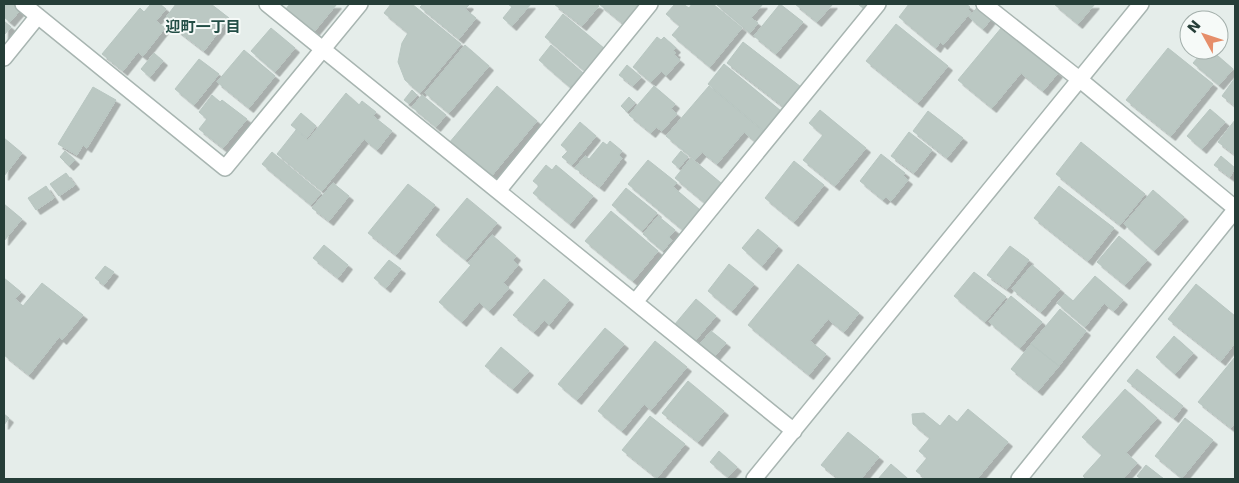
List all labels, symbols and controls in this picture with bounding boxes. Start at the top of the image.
north arrow [1179,10,1229,60]
text: N [1184,17,1204,36]
district label: 迎町一丁目 [165,18,241,36]

